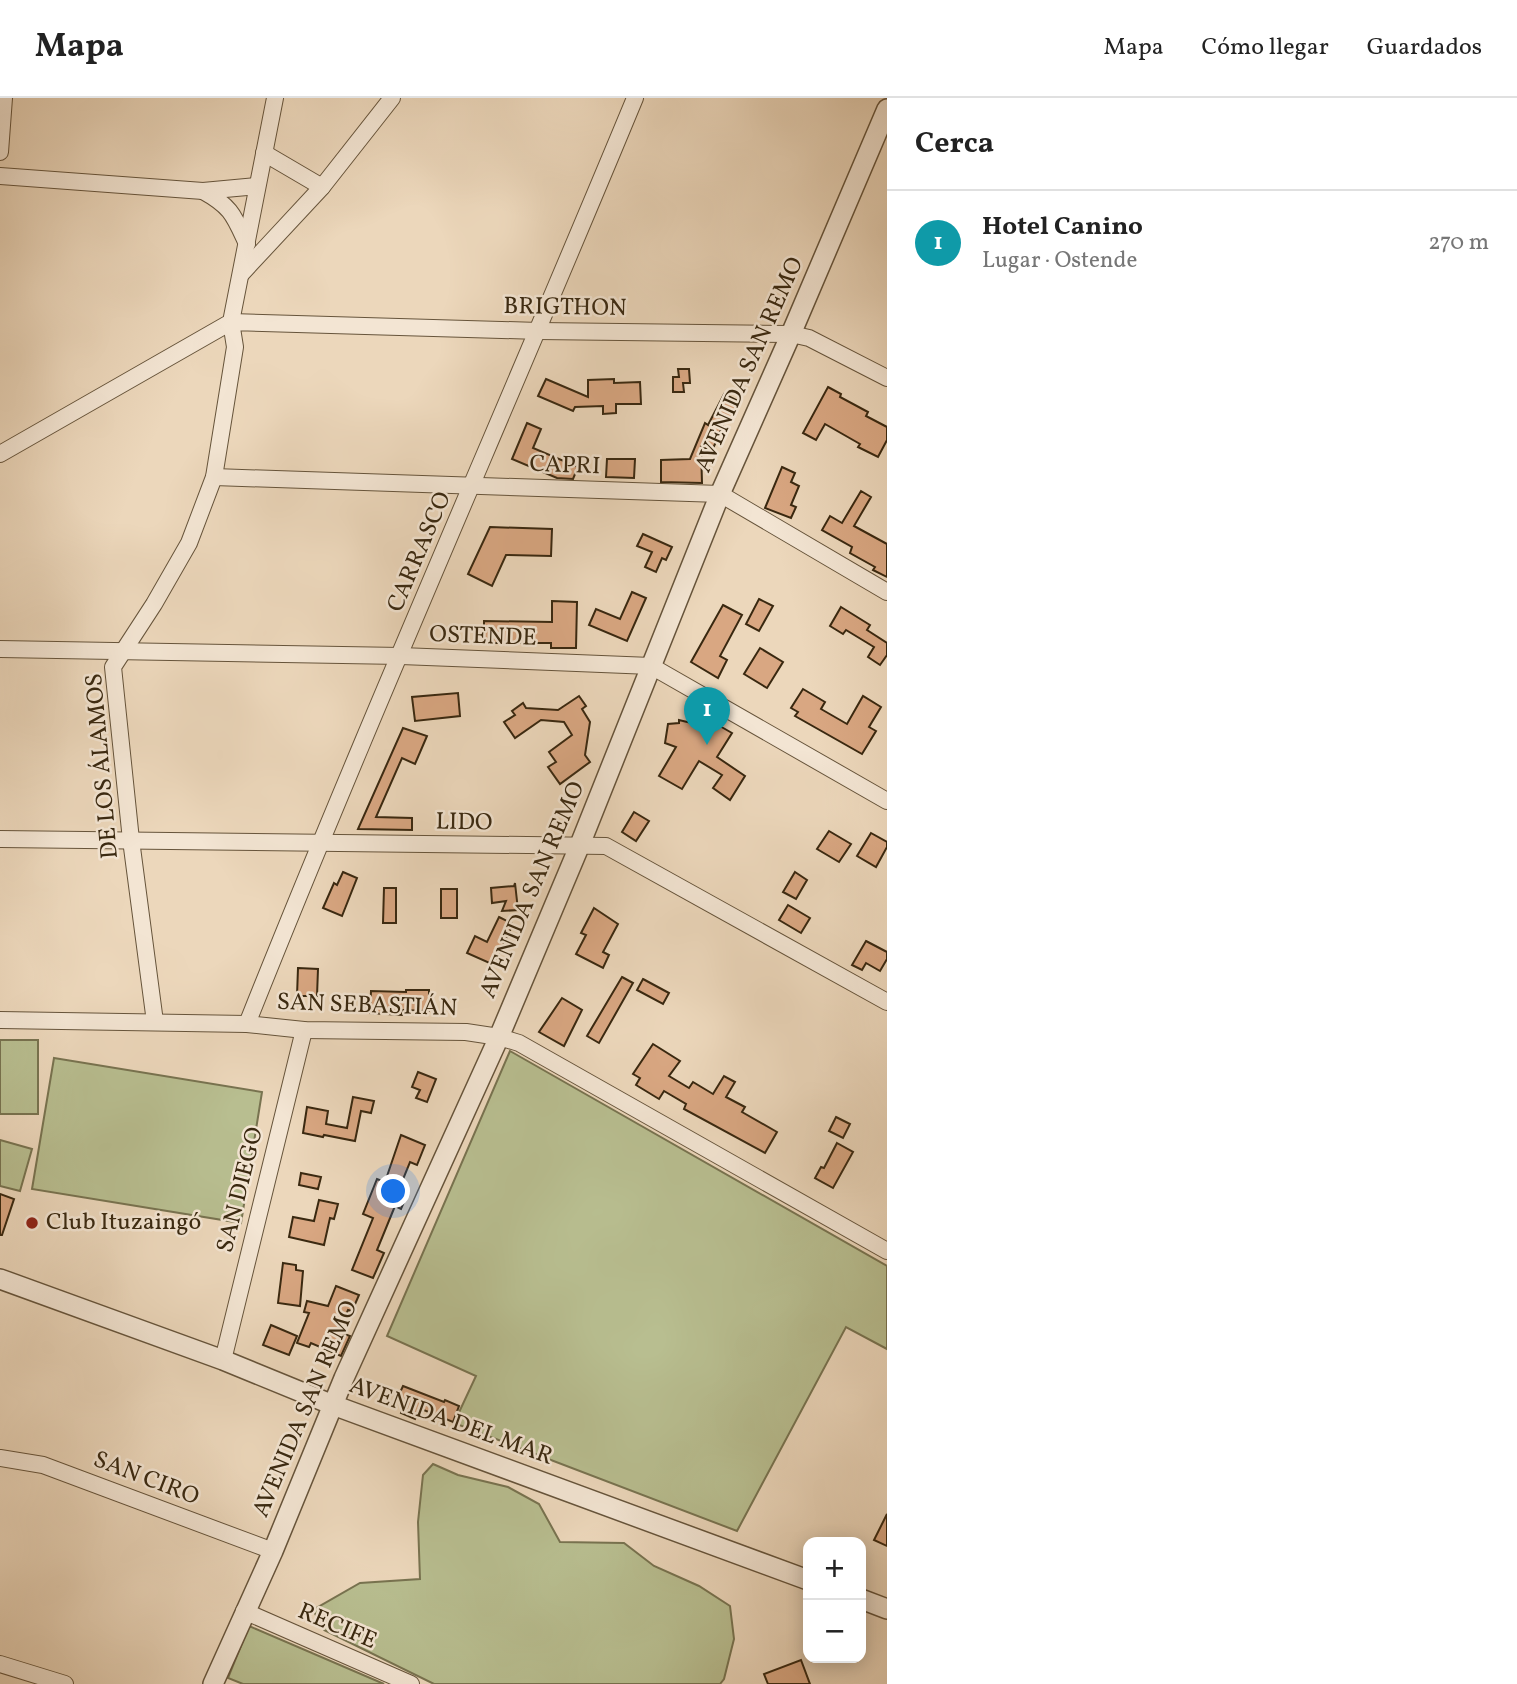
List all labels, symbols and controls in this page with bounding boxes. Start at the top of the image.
text: Mapa [35,25,124,71]
text: Mapa [1104,31,1164,65]
text: Cómo llegar [1202,31,1329,65]
text: Guardados [1367,31,1482,65]
text: Cerca [915,123,994,165]
text: Hotel Canino [982,209,1143,245]
text: 1 [933,227,943,259]
text: 270 m [1428,227,1489,259]
text: Lugar · Ostende [982,245,1137,277]
street label: AVENIDA SAN REMO [687,252,813,478]
street label: BRIGTHON [503,290,627,326]
street label: CAPRI [529,448,601,484]
street label: CARRASCO [379,487,461,617]
street label: OSTENDE [429,618,537,656]
street label: DE LOS ÁLAMOS [78,672,128,860]
pin: 1 [684,687,730,745]
street label: AVENIDA SAN REMO [472,776,594,1004]
street label: LIDO [435,806,493,840]
street label: SAN SEBASTIÁN [276,986,458,1026]
street label: SAN DIEGO [209,1124,273,1256]
your location [376,1174,410,1208]
place label: Club Ituzaingó [46,1206,201,1240]
marker: Club Ituzaingó [24,1215,40,1231]
street label: AVENIDA SAN REMO [245,1295,367,1523]
street label: AVENIDA DEL MAR [344,1369,558,1475]
street label: SAN CIRO [88,1443,204,1515]
map controls [803,1537,866,1663]
button: + [803,1537,866,1600]
street label: RECIFE [292,1595,382,1659]
button: − [803,1600,866,1663]

